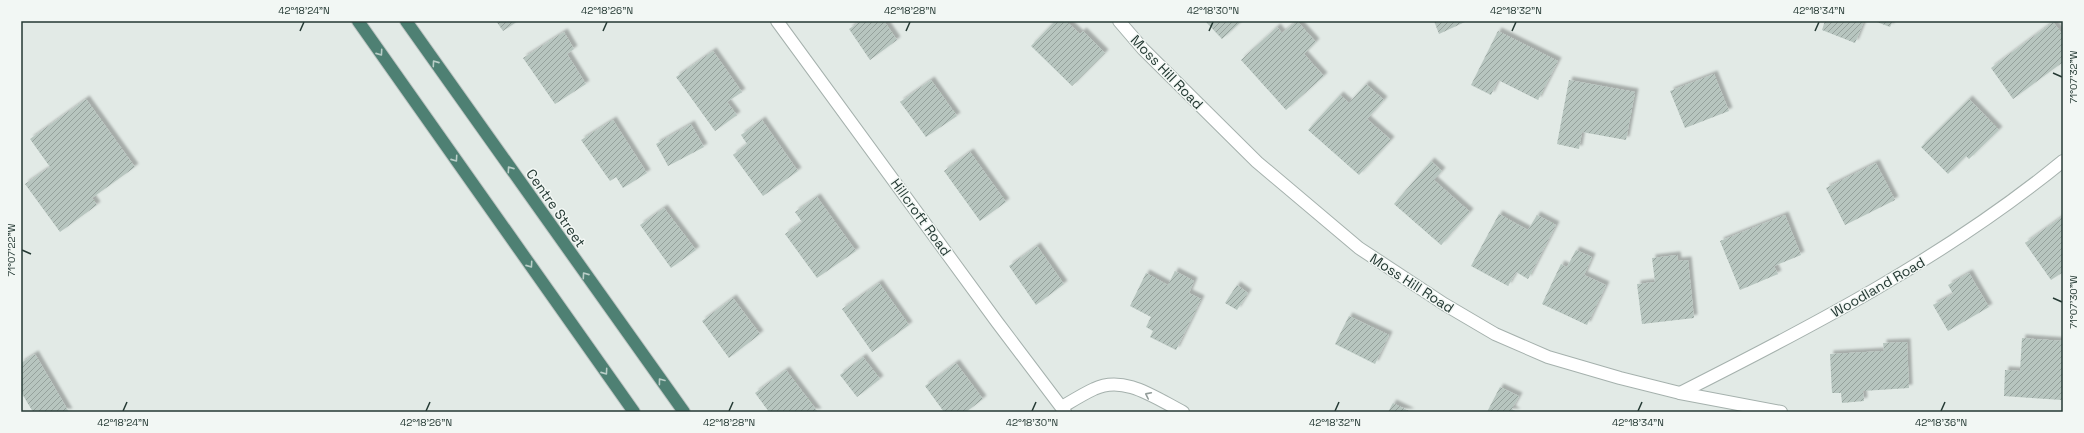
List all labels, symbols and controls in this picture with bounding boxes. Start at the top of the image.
text: 42°18'24"N [278,4,330,17]
text: 42°18'26"N [581,4,633,17]
text: 42°18'28"N [884,4,936,17]
text: 42°18'30"N [1187,4,1239,17]
text: 42°18'32"N [1490,4,1542,17]
text: 42°18'34"N [1793,4,1845,17]
street label: Moss Hill Road [1127,31,1207,113]
one-way arrow [376,49,383,56]
text: 71°07'32"W [2067,50,2080,103]
one-way arrow [433,60,440,67]
one-way arrow [450,155,458,162]
street label: Centre Street [522,165,590,251]
one-way arrow [508,166,515,173]
street label: Hillcroft Road [887,175,955,259]
text: 71°07'22"W [5,223,18,276]
street label: Moss Hill Road [1367,249,1457,317]
street label: Woodland Road [1828,253,1928,321]
one-way arrow [525,261,532,268]
one-way arrow [582,272,590,279]
text: 71°07'30"W [2067,275,2080,329]
one-way arrow [600,367,607,374]
one-way arrow [659,378,666,385]
one-way arrow [1145,392,1152,399]
text: 42°18'24"N [97,416,149,429]
text: 42°18'26"N [400,416,452,429]
text: 42°18'28"N [703,416,755,429]
text: 42°18'30"N [1006,416,1058,429]
text: 42°18'32"N [1309,416,1361,429]
text: 42°18'34"N [1612,416,1664,429]
text: 42°18'36"N [1915,416,1967,429]

